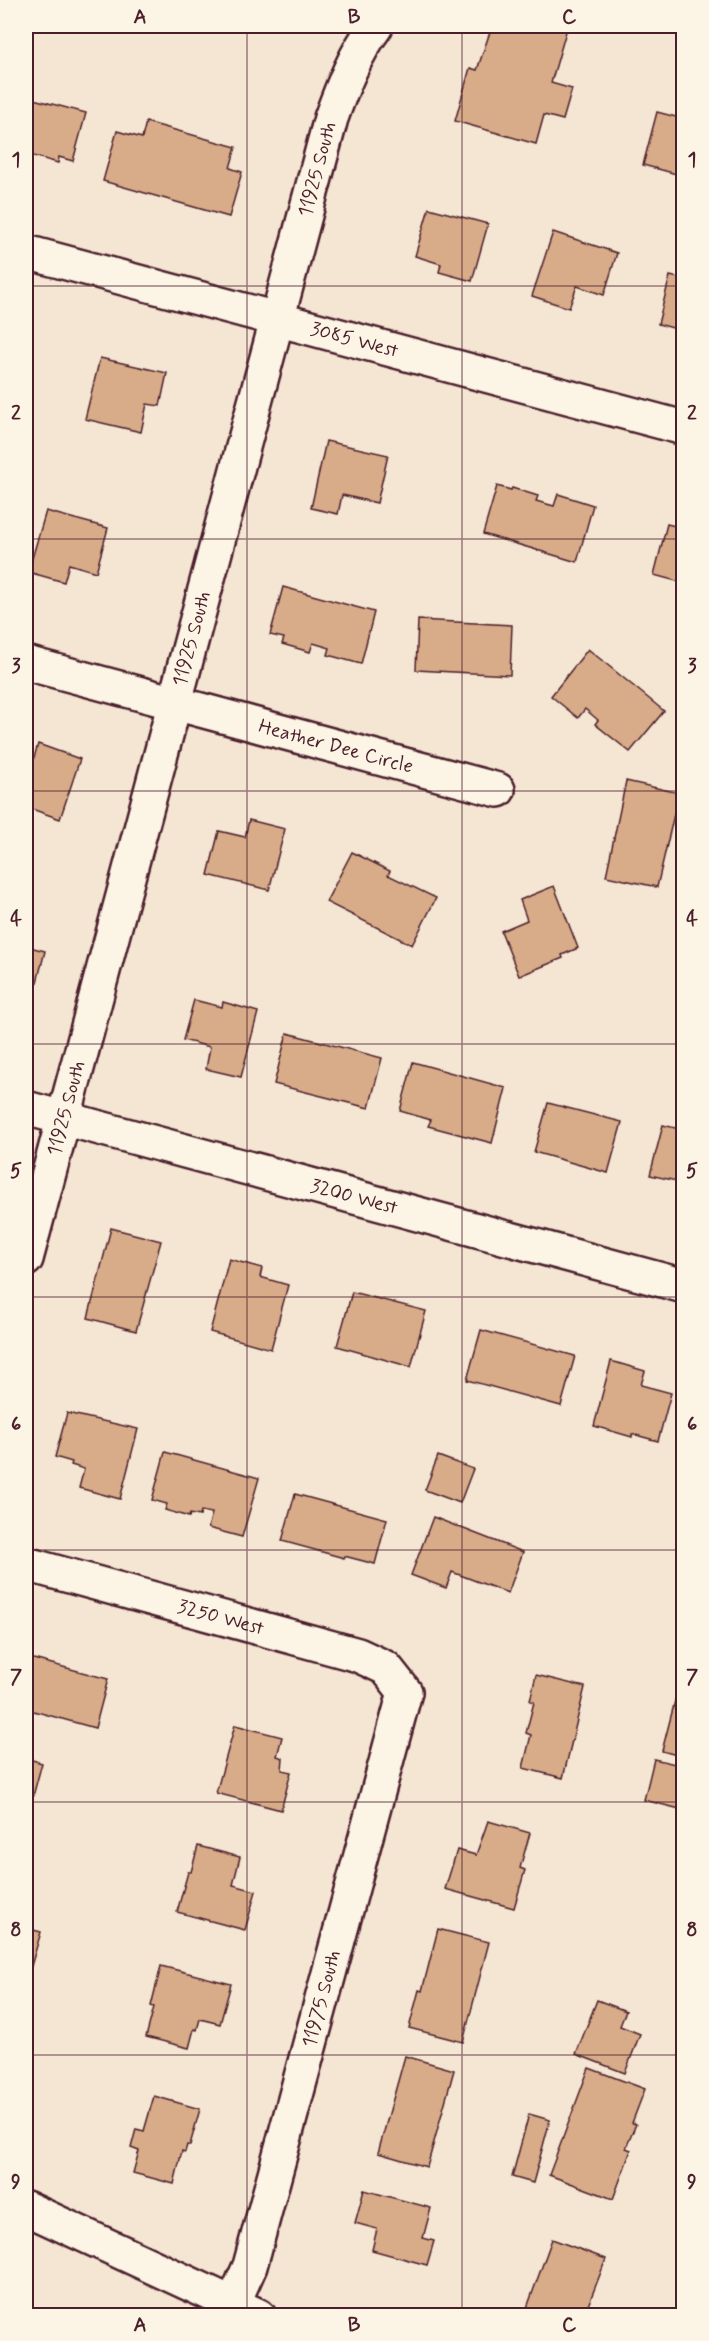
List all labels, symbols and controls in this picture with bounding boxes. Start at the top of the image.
text: A [133,4,147,31]
text: B [348,4,361,31]
text: C [562,4,577,31]
street label: 11925 South [292,119,343,220]
text: 1 [12,147,20,174]
text: 1 [688,147,696,174]
street label: 3085 West [308,315,401,365]
text: 2 [11,400,21,427]
text: 2 [687,400,697,427]
street label: 11925 South [166,588,217,689]
text: 3 [11,653,21,680]
text: 3 [687,653,697,680]
street label: Heather Dee Circle [256,713,416,780]
text: 4 [10,906,22,933]
text: 4 [686,906,698,933]
street label: 11925 South [41,1058,92,1159]
text: 5 [10,1158,22,1185]
text: 5 [686,1158,698,1185]
street label: 3200 West [308,1172,401,1222]
text: 6 [11,1411,21,1438]
text: 6 [687,1411,697,1438]
street label: 3250 West [175,1593,267,1642]
text: 7 [10,1664,22,1691]
text: 7 [686,1664,698,1691]
text: 8 [10,1917,22,1944]
text: 8 [686,1917,698,1944]
street label: 11975 South [296,1947,348,2051]
text: 9 [11,2169,21,2196]
text: 9 [687,2169,697,2196]
text: A [133,2312,147,2339]
text: B [348,2312,361,2339]
text: C [562,2312,577,2339]

